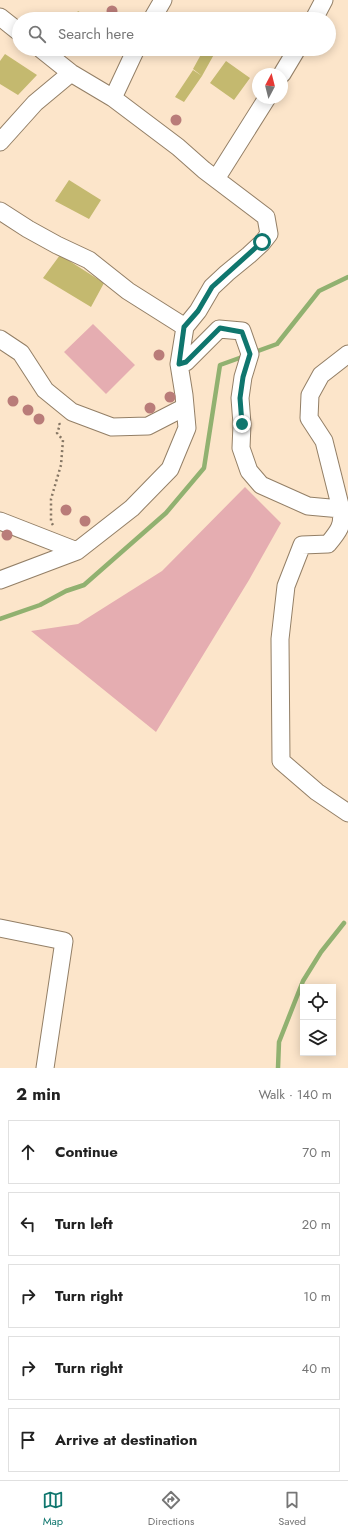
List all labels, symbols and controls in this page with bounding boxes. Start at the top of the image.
search box [12,12,336,56]
icon: search [26,23,48,45]
text: Search here [58,23,134,45]
north arrow [252,68,288,104]
route start [253,233,271,251]
route end [233,415,251,433]
map controls [300,984,336,1056]
button: locate [300,984,336,1020]
button: layers [300,1020,336,1056]
text: 2 min [16,1082,61,1106]
text: Walk · 140 m [258,1085,332,1104]
icon: ahead [17,1141,39,1163]
text: Continue [55,1141,118,1163]
text: 70 m [302,1143,331,1162]
icon: left [17,1213,39,1235]
text: Turn left [55,1213,113,1235]
text: 20 m [302,1215,331,1234]
icon: right [17,1285,39,1307]
text: Turn right [55,1285,123,1307]
text: 10 m [303,1287,331,1306]
icon: right [17,1357,39,1379]
text: Turn right [55,1357,123,1379]
text: 40 m [302,1359,331,1378]
icon: arrive [17,1429,39,1451]
text: Arrive at destination [55,1429,197,1451]
tab: Map [42,1489,64,1529]
tab: Directions [148,1489,194,1529]
tab: Saved [278,1489,306,1529]

